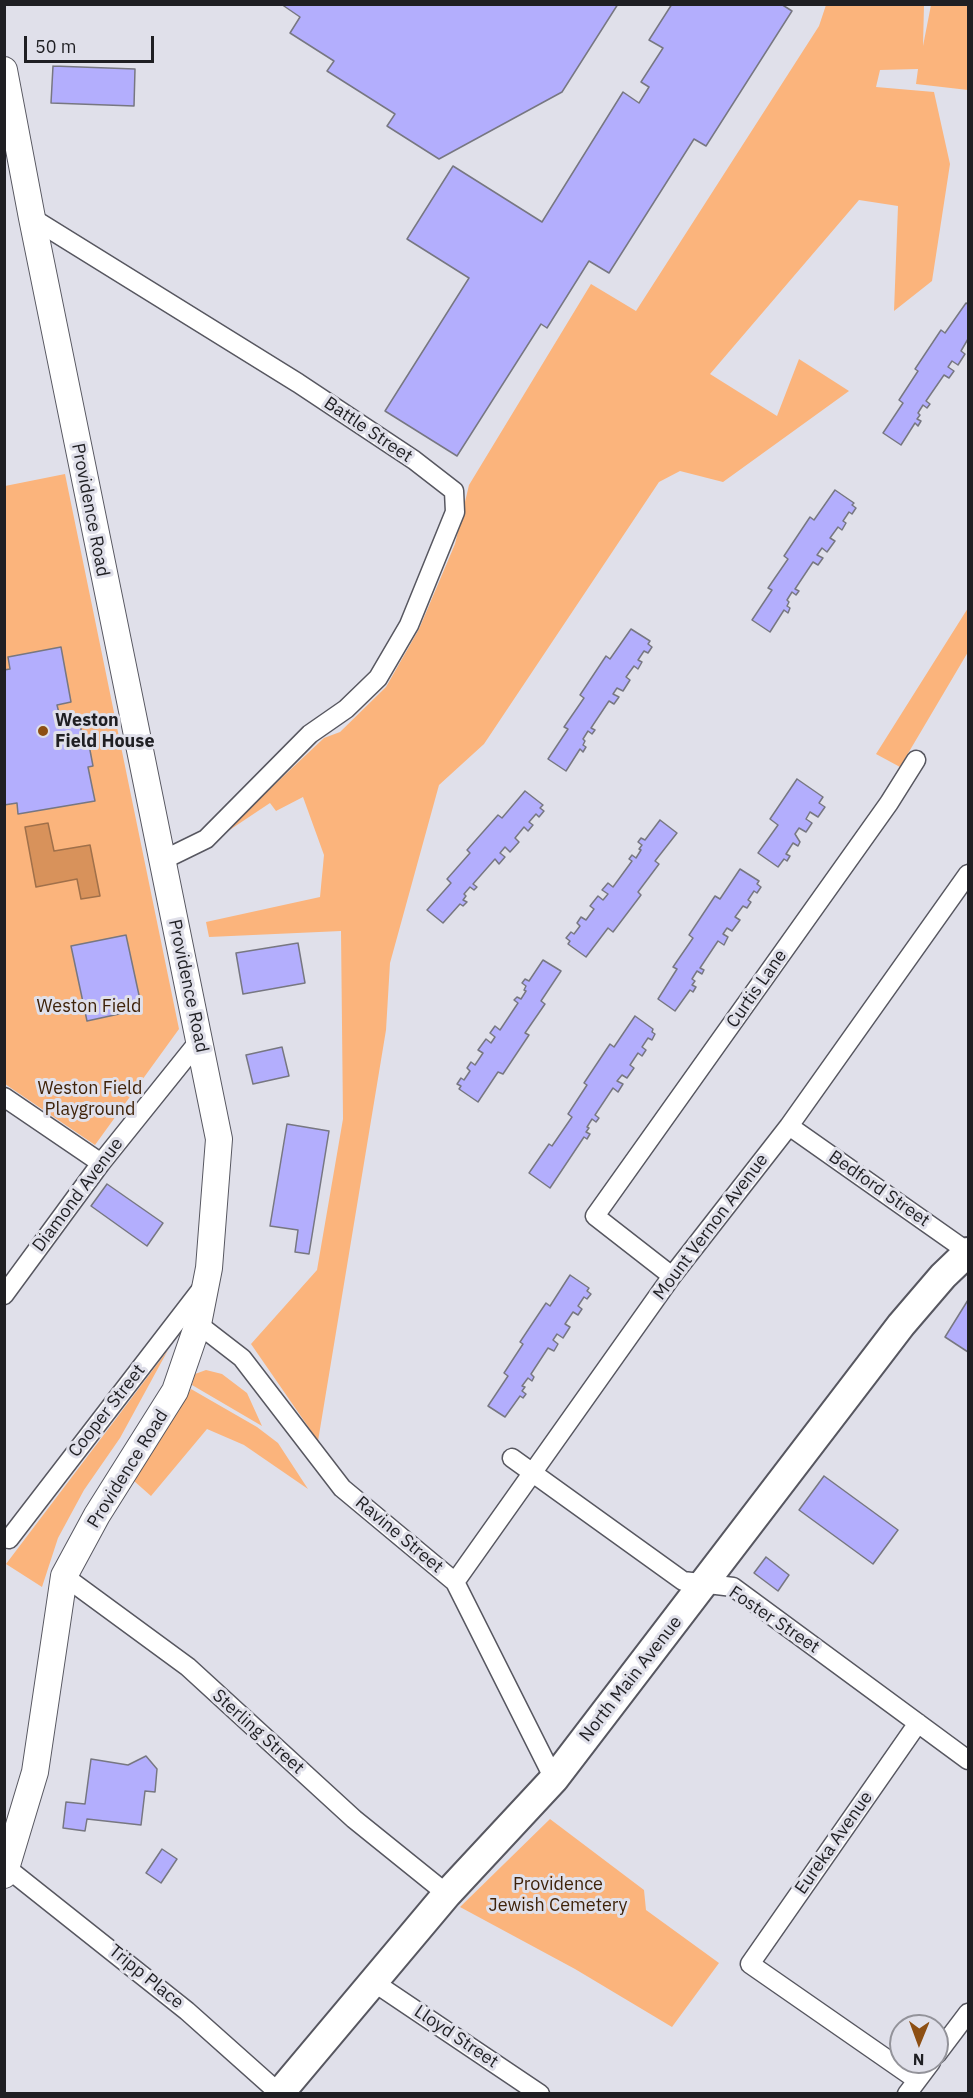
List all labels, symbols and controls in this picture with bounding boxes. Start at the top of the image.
scale bar [27,24,158,62]
text: 50 m [35,35,77,58]
street label: Battle Street [320,392,416,468]
street label: Providence Road [66,441,114,579]
place label: Weston Field House [55,710,155,752]
marker: Weston Field House [36,724,50,738]
street label: Providence Road [163,917,213,1055]
street label: Curtis Lane [722,946,792,1032]
park label: Weston Field [37,996,141,1018]
park label: Weston Field Playground [38,1078,142,1120]
street label: Diamond Avenue [28,1134,128,1256]
street label: Bedford Street [824,1146,934,1232]
street label: Mount Vernon Avenue [649,1150,773,1304]
street label: Cooper Street [64,1360,150,1462]
street label: Providence Road [83,1406,173,1532]
street label: Ravine Street [351,1492,447,1578]
street label: Foster Street [725,1582,823,1658]
street label: North Main Avenue [575,1612,687,1746]
street label: Sterling Street [208,1685,308,1779]
street label: Eureka Avenue [791,1787,877,1899]
park label: Providence Jewish Cemetery [488,1874,628,1916]
street label: Tripp Place [104,1940,188,2014]
street label: Lloyd Street [410,2001,502,2073]
north arrow [889,2014,949,2074]
text: N [913,2050,925,2070]

